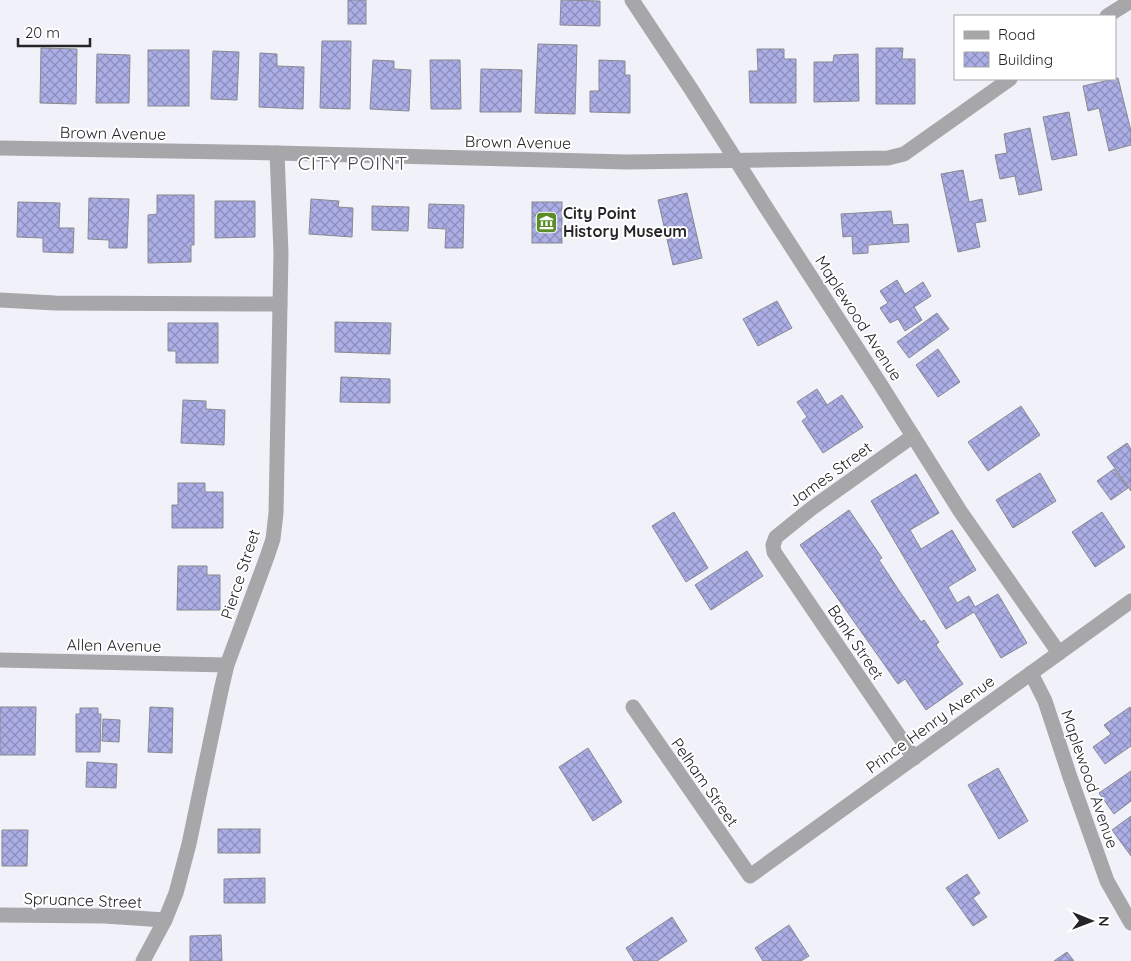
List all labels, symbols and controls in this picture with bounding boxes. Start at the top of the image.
scale bar [18,15,90,47]
legend [954,15,1116,80]
text: 20 m [25,23,60,42]
text: Road [998,25,1035,44]
text: Building [998,50,1053,69]
street label: Brown Avenue [60,122,166,144]
street label: Brown Avenue [465,131,571,153]
district label: CITY POINT [298,151,408,175]
place label: City Point History Museum [563,203,687,241]
museum icon: City Point History Museum [535,210,559,234]
street label: Maplewood Avenue [811,252,907,384]
street label: James Street [784,437,876,511]
street label: Pierce Street [216,527,264,621]
street label: Bank Street [824,601,888,683]
street label: Allen Avenue [66,634,162,656]
street label: Prince Henry Avenue [862,671,998,777]
street label: Maplewood Avenue [1057,707,1123,851]
street label: Pelham Street [667,734,743,830]
street label: Spruance Street [24,888,142,912]
north arrow [1066,896,1116,946]
text: N [1095,916,1113,927]

